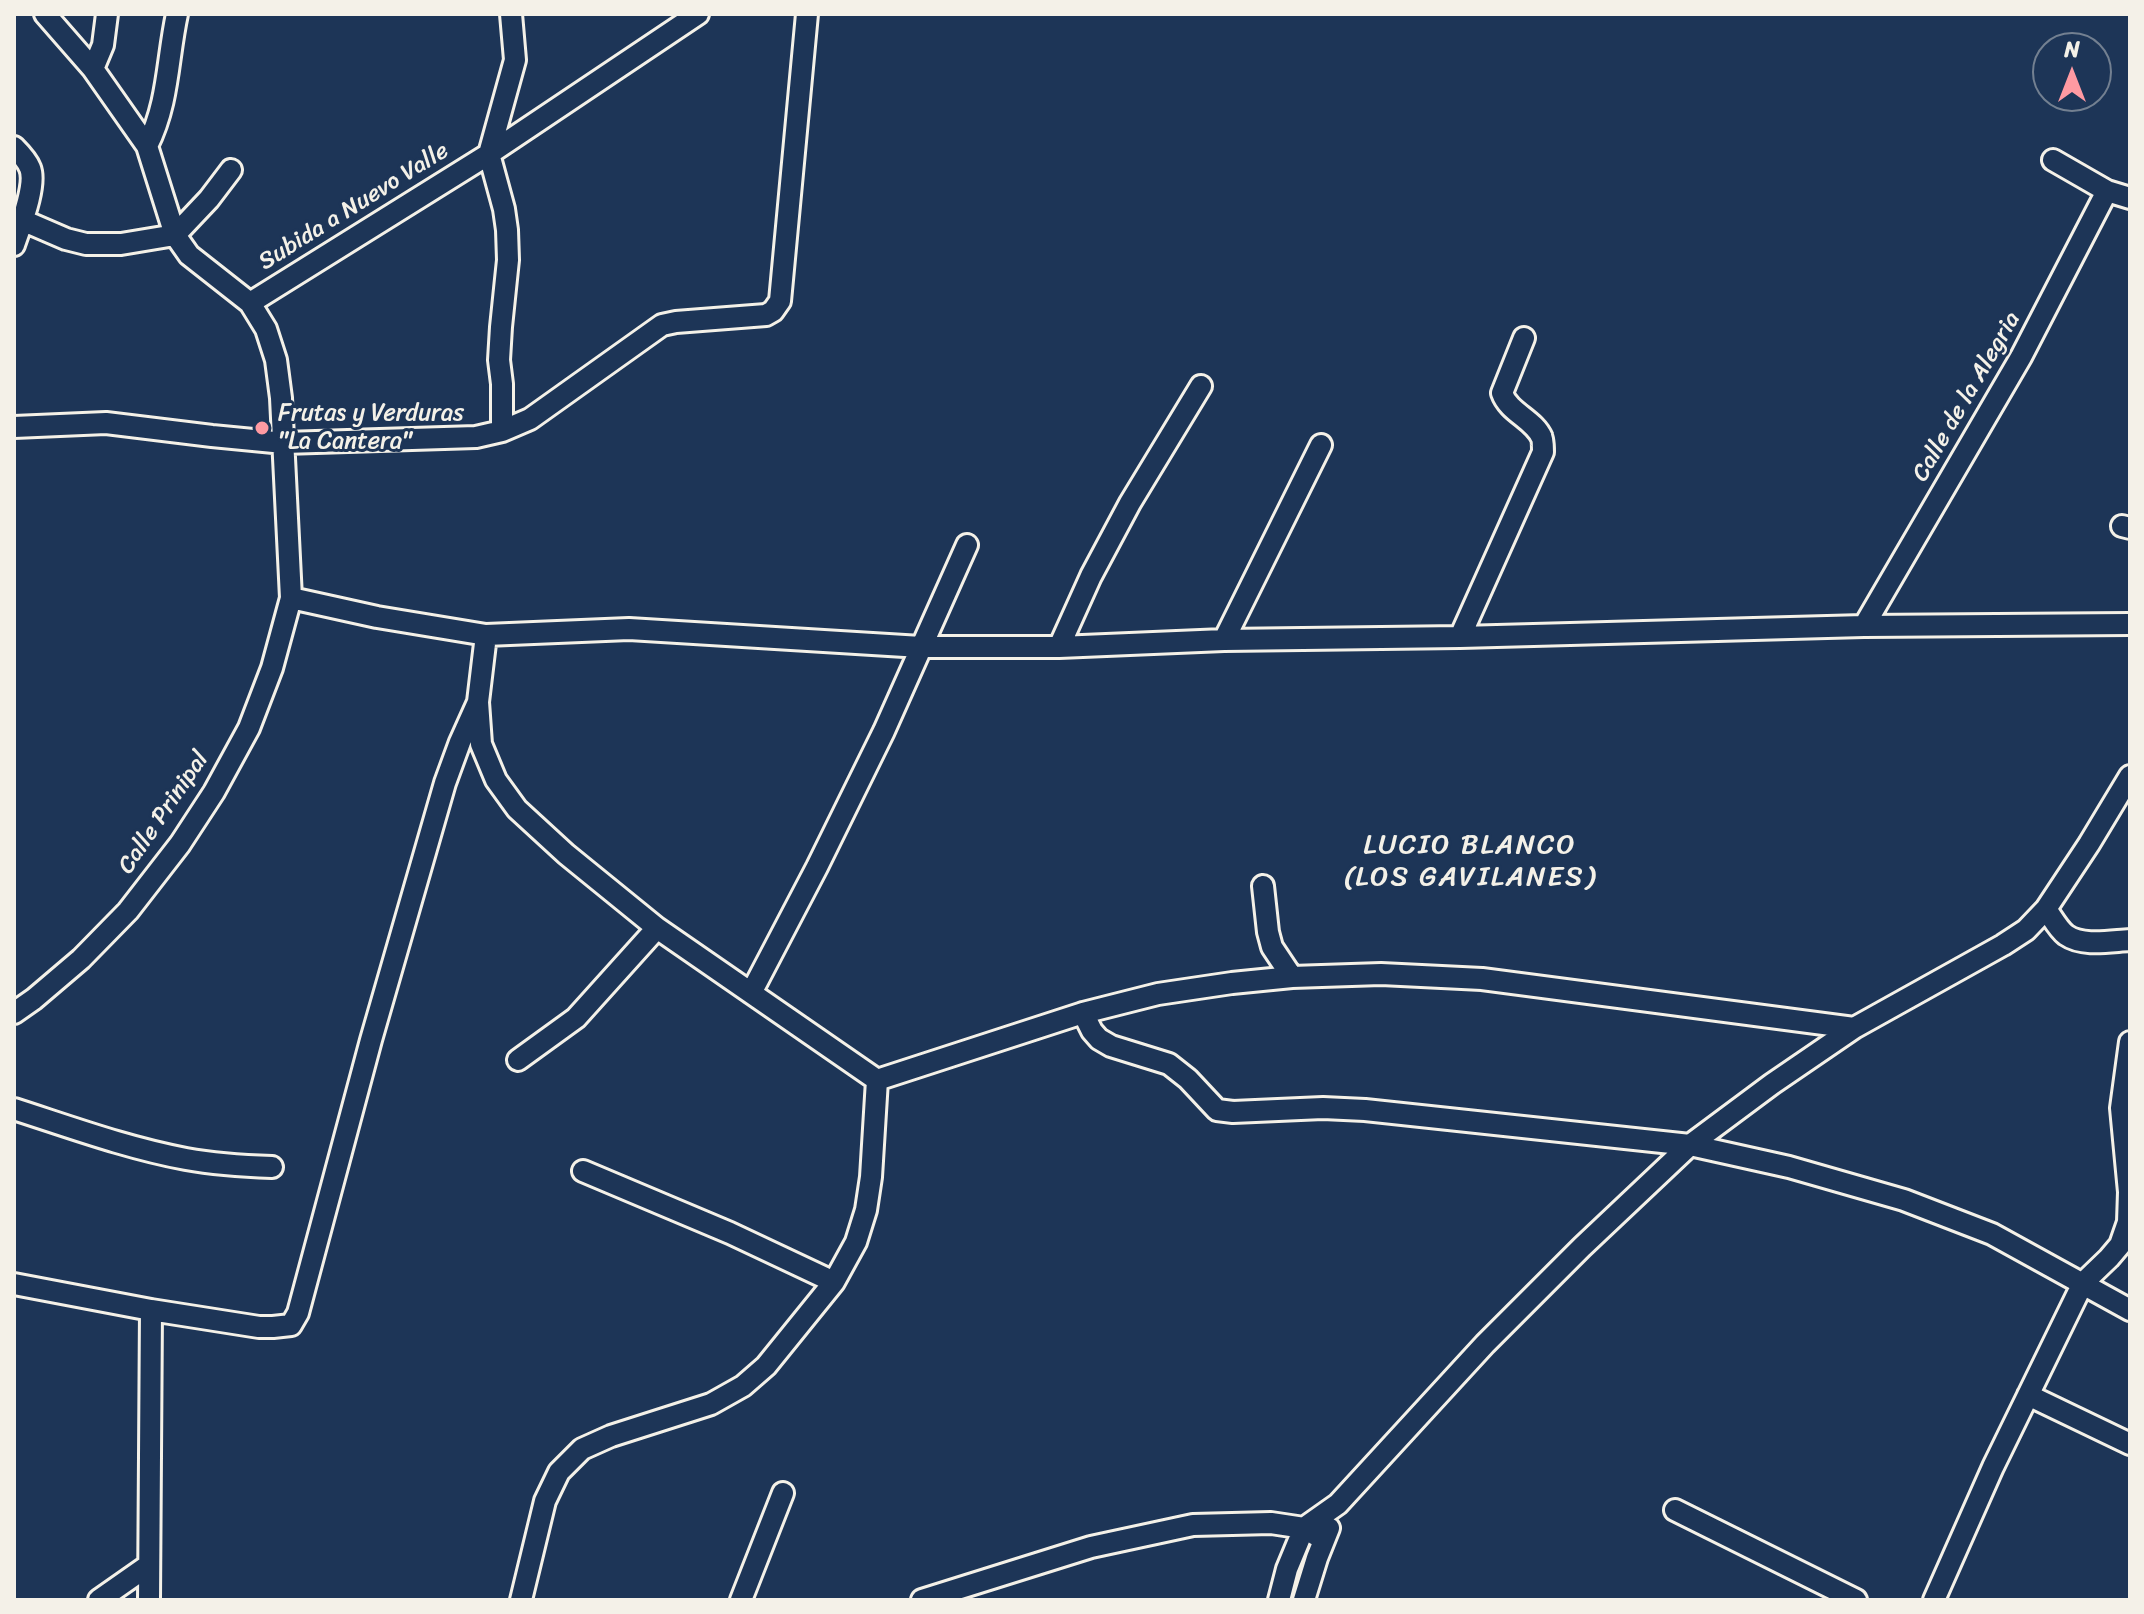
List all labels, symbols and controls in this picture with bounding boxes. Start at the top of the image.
text: N [2064,30,2080,69]
north arrow [2032,32,2112,112]
street label: Subida a Nuevo Valle [254,137,454,277]
street label: Calle de la Alegria [1907,307,2027,487]
place label: Frutas y Verduras "La Cantera" [278,400,464,456]
marker: Frutas y Verduras "La Cantera" [253,419,271,437]
street label: Calle Prinipal [113,746,215,880]
district label: LUCIO BLANCO (LOS GAVILANES) [1345,829,1595,895]

